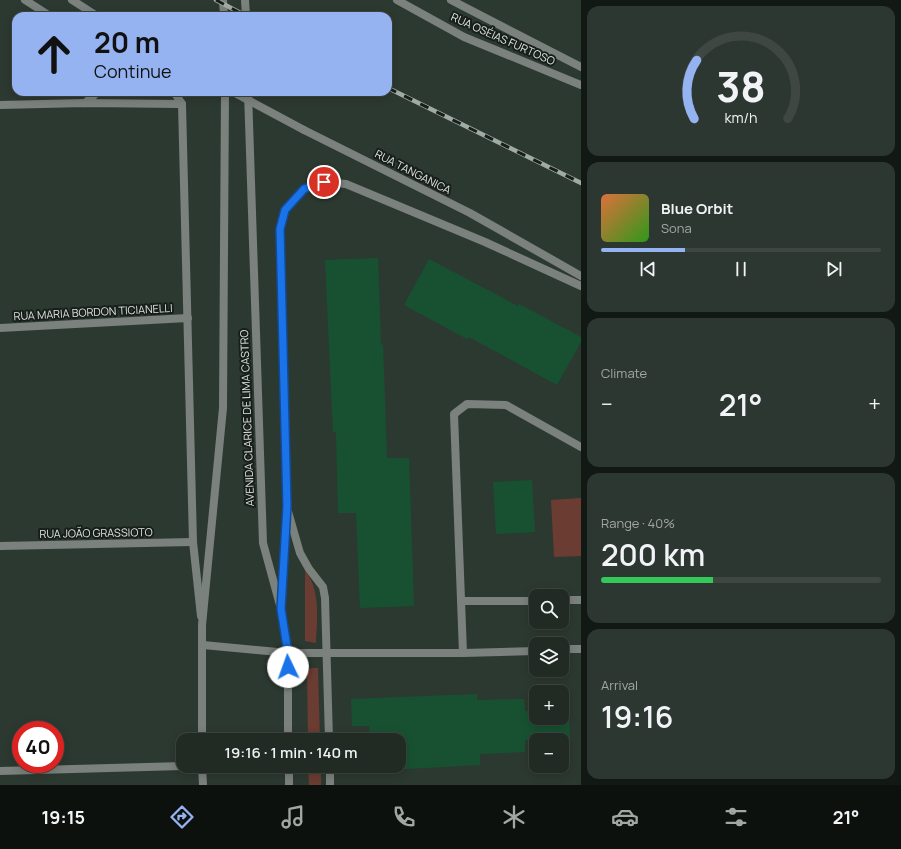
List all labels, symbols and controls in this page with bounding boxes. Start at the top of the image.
street label: RUA OSÉIAS FURTOSO [449,9,558,68]
text: 20 m [94,23,160,61]
icon: ahead [28,28,80,80]
text: 38 [716,58,766,114]
text: Continue [94,59,172,83]
text: km/h [724,107,758,126]
street label: RUA TANGANICA [373,146,454,197]
pin [307,165,341,199]
icon: arrive [313,171,335,193]
text: Blue Orbit [661,198,733,219]
text: Sona [661,219,692,237]
icon: previous [637,258,659,280]
icon: pause [730,258,752,280]
icon: next [823,258,845,280]
street label: RUA MARIA BORDON TICIANELLI [13,300,173,323]
street label: AVENIDA CLARICE DE LIMA CASTRO [236,329,257,507]
text: Climate [601,364,647,382]
text: 21° [719,384,762,425]
text: − [601,389,613,419]
text: + [868,389,881,419]
text: Range · 40% [601,514,675,532]
street label: RUA JOÃO GRASSIOTO [39,524,153,541]
text: 200 km [601,534,705,575]
map controls [529,589,569,773]
button: search [529,589,569,629]
button: layers [529,637,569,677]
position arrow [267,646,309,688]
text: Arrival [601,676,638,694]
button: + [529,685,569,725]
text: 19:16 [601,696,673,737]
speed limit sign: 40 [12,721,64,773]
button: − [529,733,569,773]
text: 19:16 · 1 min · 140 m [225,742,357,763]
icon: directions [168,803,196,831]
icon: music [279,803,307,831]
icon: phone [390,803,418,831]
icon: climate [500,803,528,831]
icon: car [611,803,639,831]
icon: filters [722,803,750,831]
text: 19:15 [41,805,85,829]
text: 21° [833,805,859,829]

